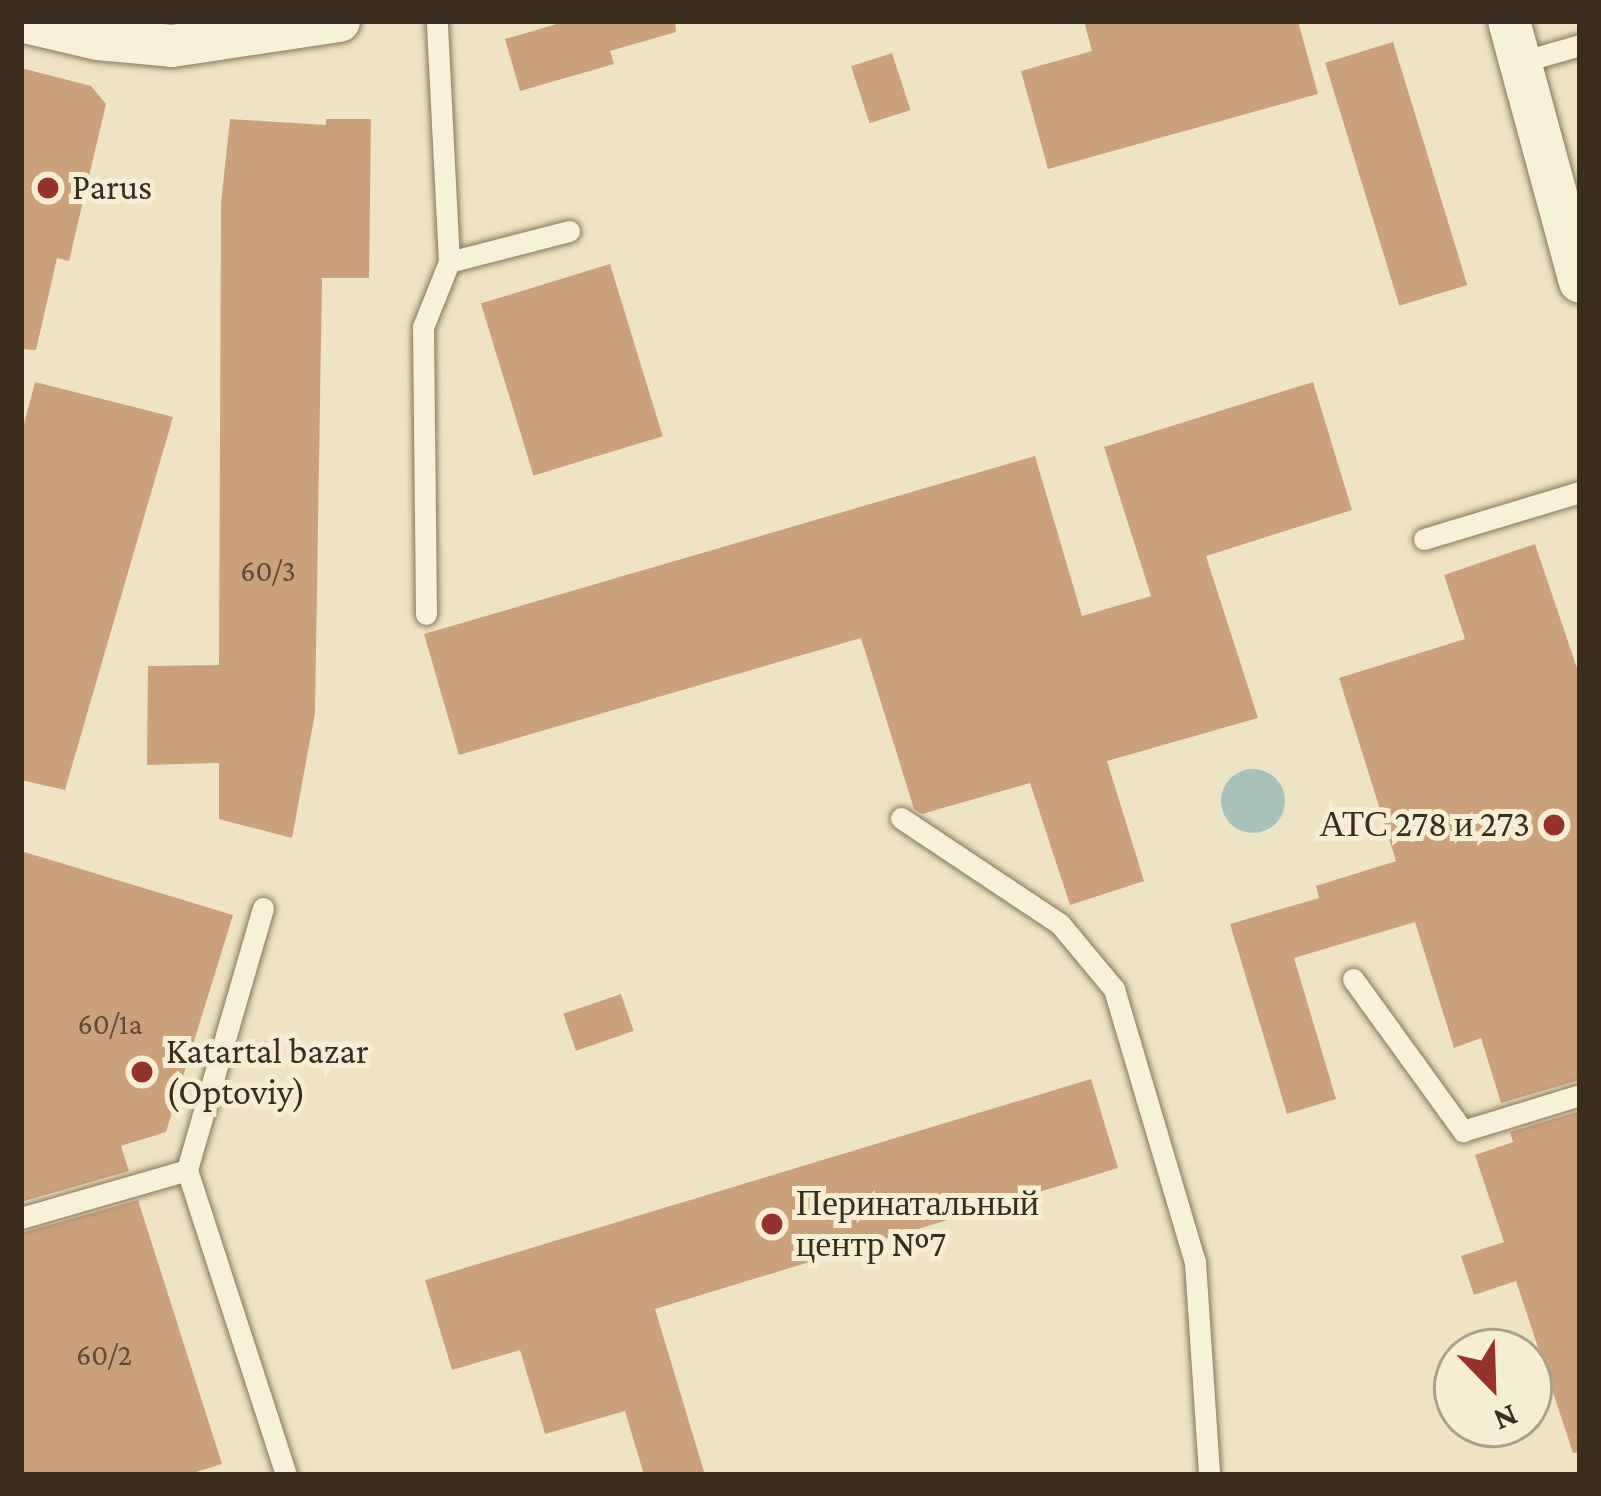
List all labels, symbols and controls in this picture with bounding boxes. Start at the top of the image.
place label: Parus [72,166,152,210]
marker: Parus [35,175,61,201]
house number: 60/3 [240,553,296,589]
place label: АТС 278 и 273 [1319,803,1530,847]
marker: АТС 278 и 273 [1541,812,1567,838]
house number: 60/1a [78,1006,142,1042]
place label: Katartal bazar (Optoviy) [166,1029,369,1114]
marker: Katartal bazar (Optoviy) [129,1059,155,1085]
place label: Перинатальный центр №7 [796,1181,1039,1266]
marker: Перинатальный центр №7 [759,1211,785,1237]
north arrow [1433,1328,1553,1448]
house number: 60/2 [76,1337,132,1373]
text: N [1489,1397,1524,1440]

